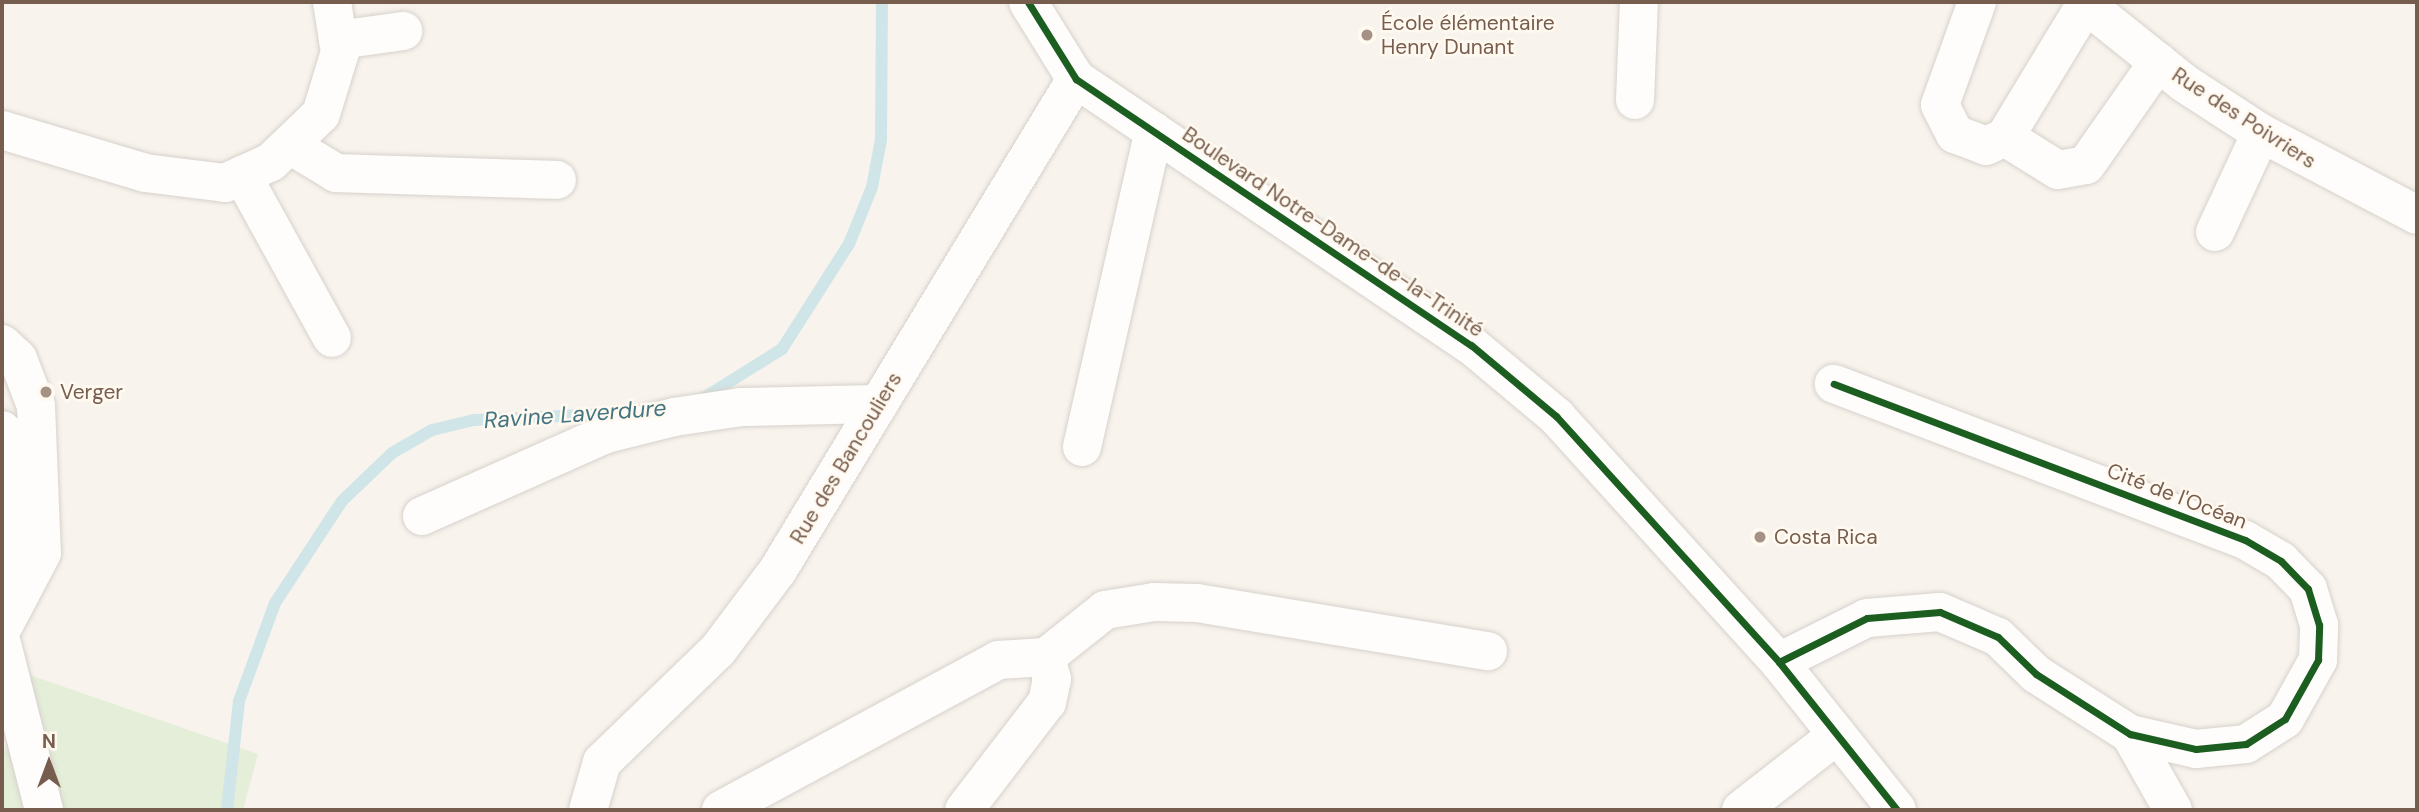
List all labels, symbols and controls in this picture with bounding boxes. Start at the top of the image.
place label: École élémentaire Henry Dunant [1381,10,1555,60]
marker: École élémentaire Henry Dunant [1359,27,1375,43]
street label: Rue des Poivriers [2167,62,2321,174]
street label: Boulevard Notre-Dame-de-la-Trinité [1178,121,1488,343]
street label: Rue des Bancouliers [785,368,907,548]
place label: Verger [60,379,123,405]
marker: Verger [38,384,54,400]
water label: Ravine Laverdure [483,394,667,434]
street label: Cité de l'Océan [2103,458,2251,534]
place label: Costa Rica [1774,524,1878,550]
marker: Costa Rica [1752,529,1768,545]
north arrow [14,728,84,798]
text: N [42,729,56,754]

